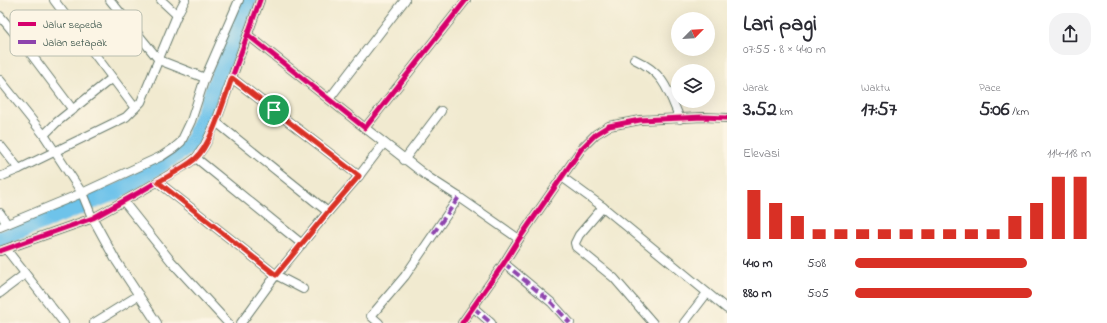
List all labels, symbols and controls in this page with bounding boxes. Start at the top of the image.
text: Lari pagi [743,9,817,41]
legend [10,10,142,56]
north arrow [671,12,715,56]
map controls [671,12,715,108]
button: share [1049,13,1091,55]
text: Jalur sepeda [43,17,102,33]
text: Jalan setapak [43,35,107,51]
text: 07:55 · 8 × 440 m [743,40,826,59]
button: layers [671,64,715,108]
text: Jarak [743,80,768,96]
text: Waktu [861,80,890,96]
text: Pace [979,80,1000,96]
pin [257,93,291,127]
text: 3.52 [743,96,777,125]
text: 17:57 [861,96,897,125]
text: 5:06 [979,96,1010,125]
icon: arrive [263,99,285,121]
text: km [777,104,793,120]
text: /km [1010,104,1029,120]
text: Elevasi [743,144,780,163]
text: 114–118 m [1047,144,1091,163]
text: 440 m [743,254,773,273]
text: 5:08 [807,254,826,273]
text: 880 m [743,284,772,303]
text: 5:05 [807,284,829,303]

